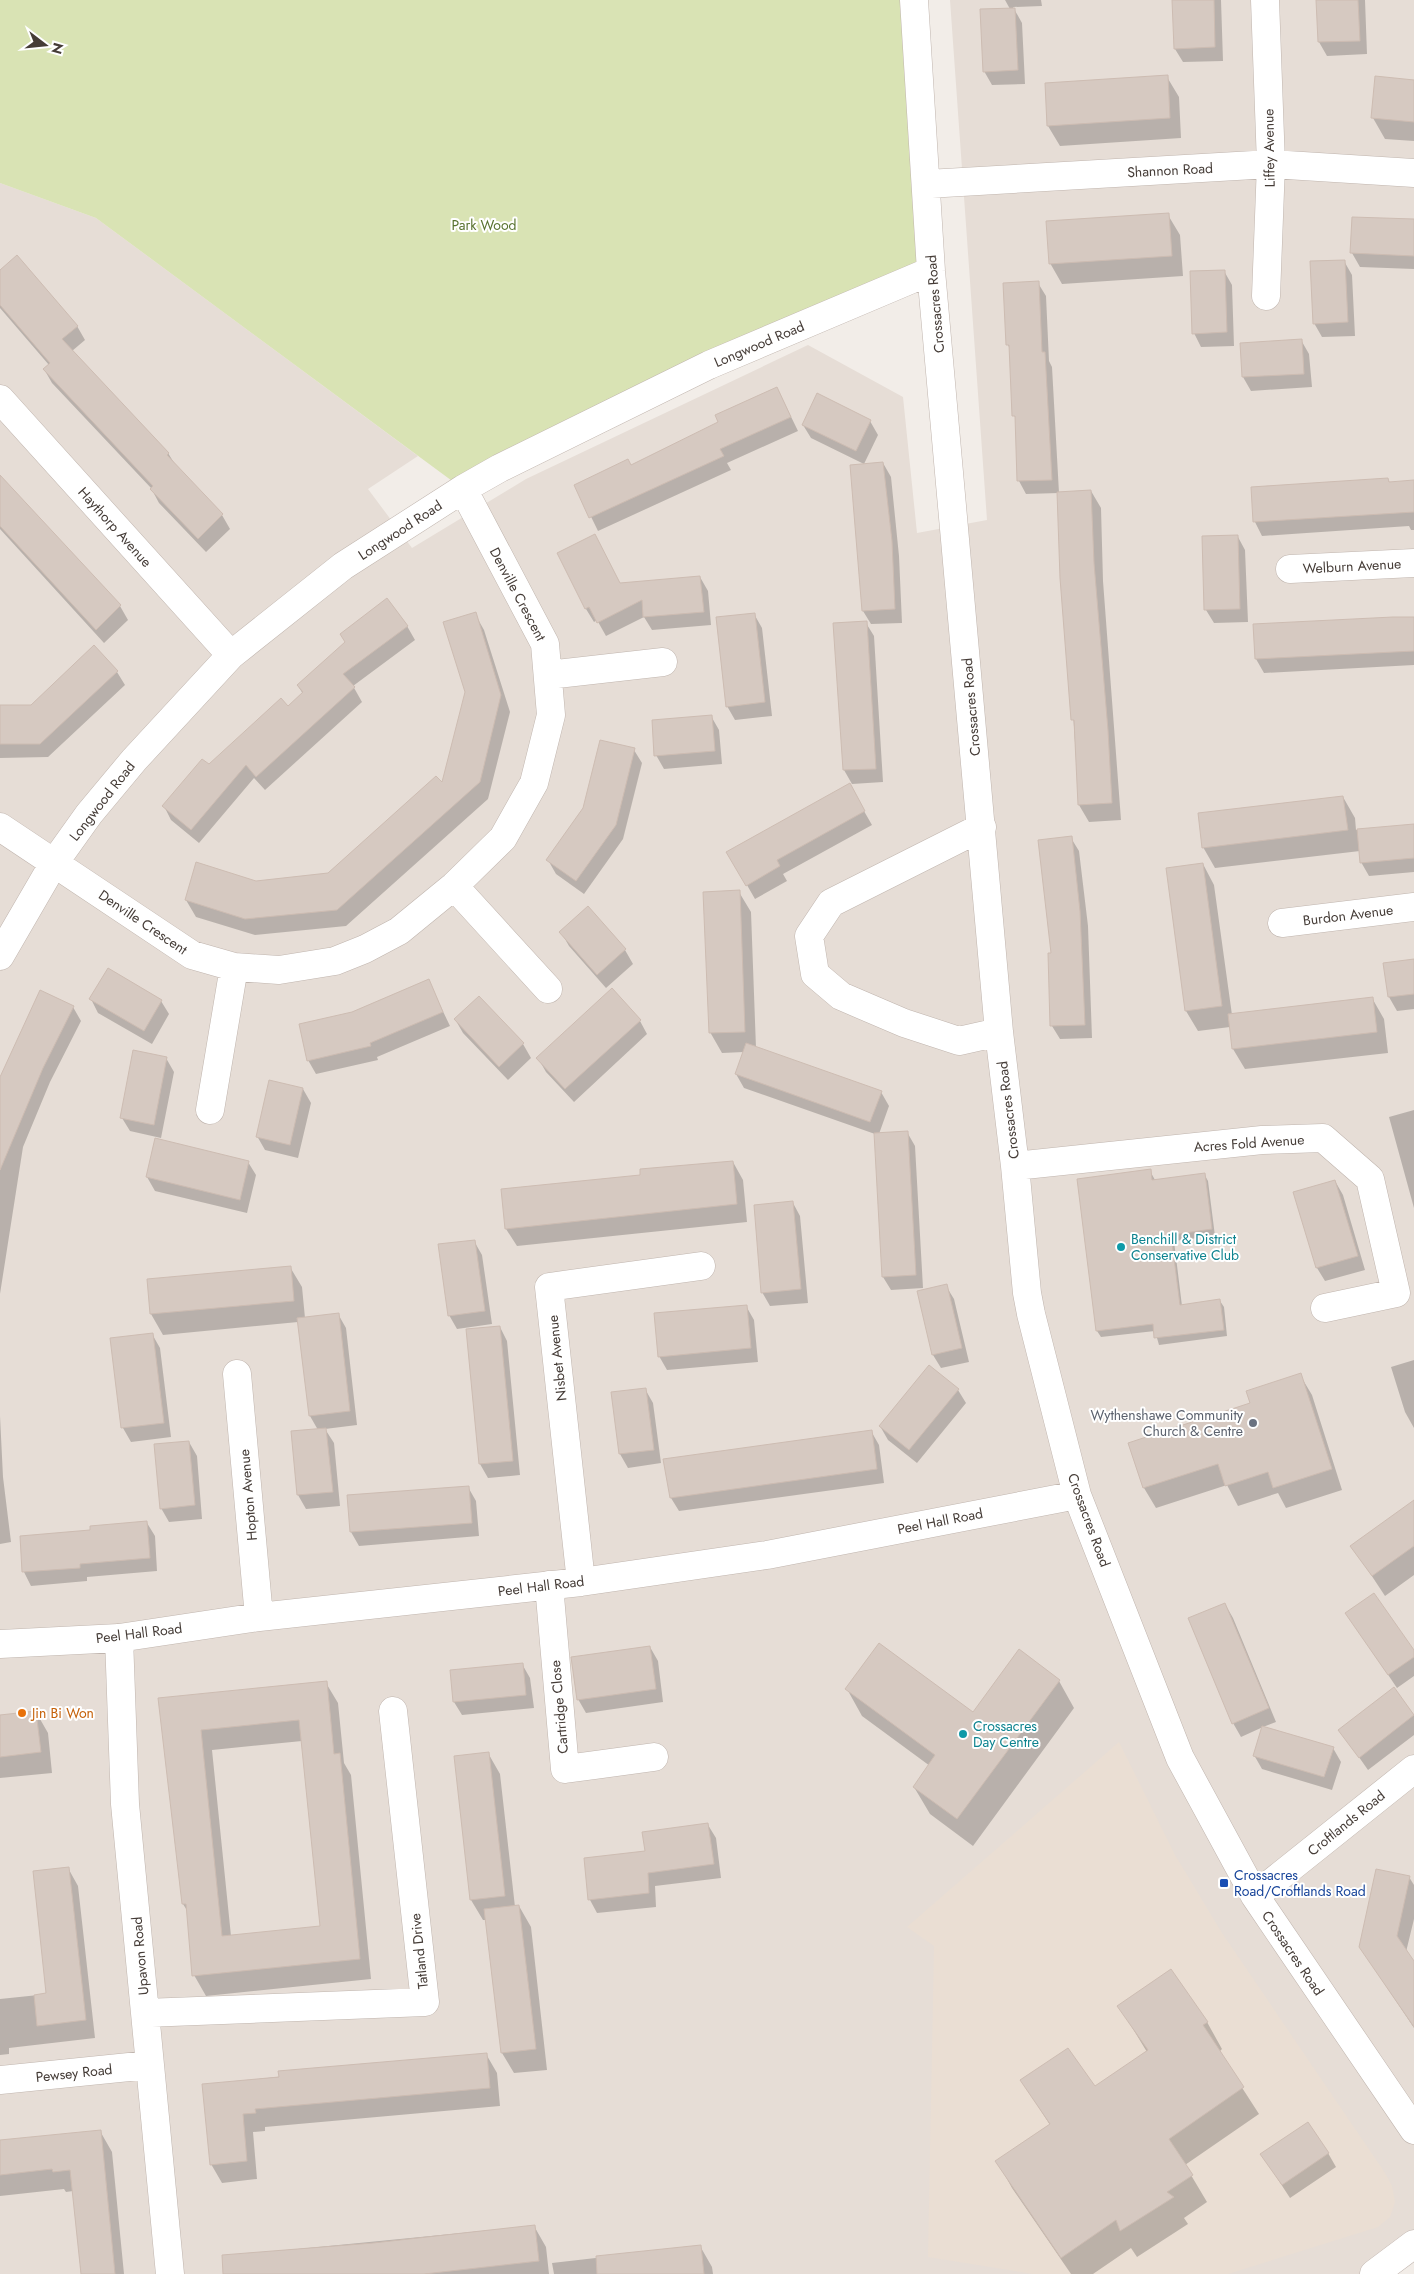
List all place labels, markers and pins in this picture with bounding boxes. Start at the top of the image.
place label: Benchill & District Conservative Club [1131,1229,1239,1265]
marker: Benchill & District Conservative Club [1115,1241,1127,1253]
place label: Wythenshawe Community Church & Centre [1090,1405,1244,1441]
marker: Wythenshawe Community Church & Centre [1247,1417,1259,1429]
place label: Jin Bi Won [30,1703,94,1723]
marker: Jin Bi Won [16,1707,28,1719]
place label: Crossacres Day Centre [973,1716,1039,1752]
marker: Crossacres Day Centre [957,1728,969,1740]
place label: Crossacres Road/Croftlands Road [1234,1865,1366,1901]
marker: Crossacres Road/Croftlands Road [1218,1877,1230,1889]

